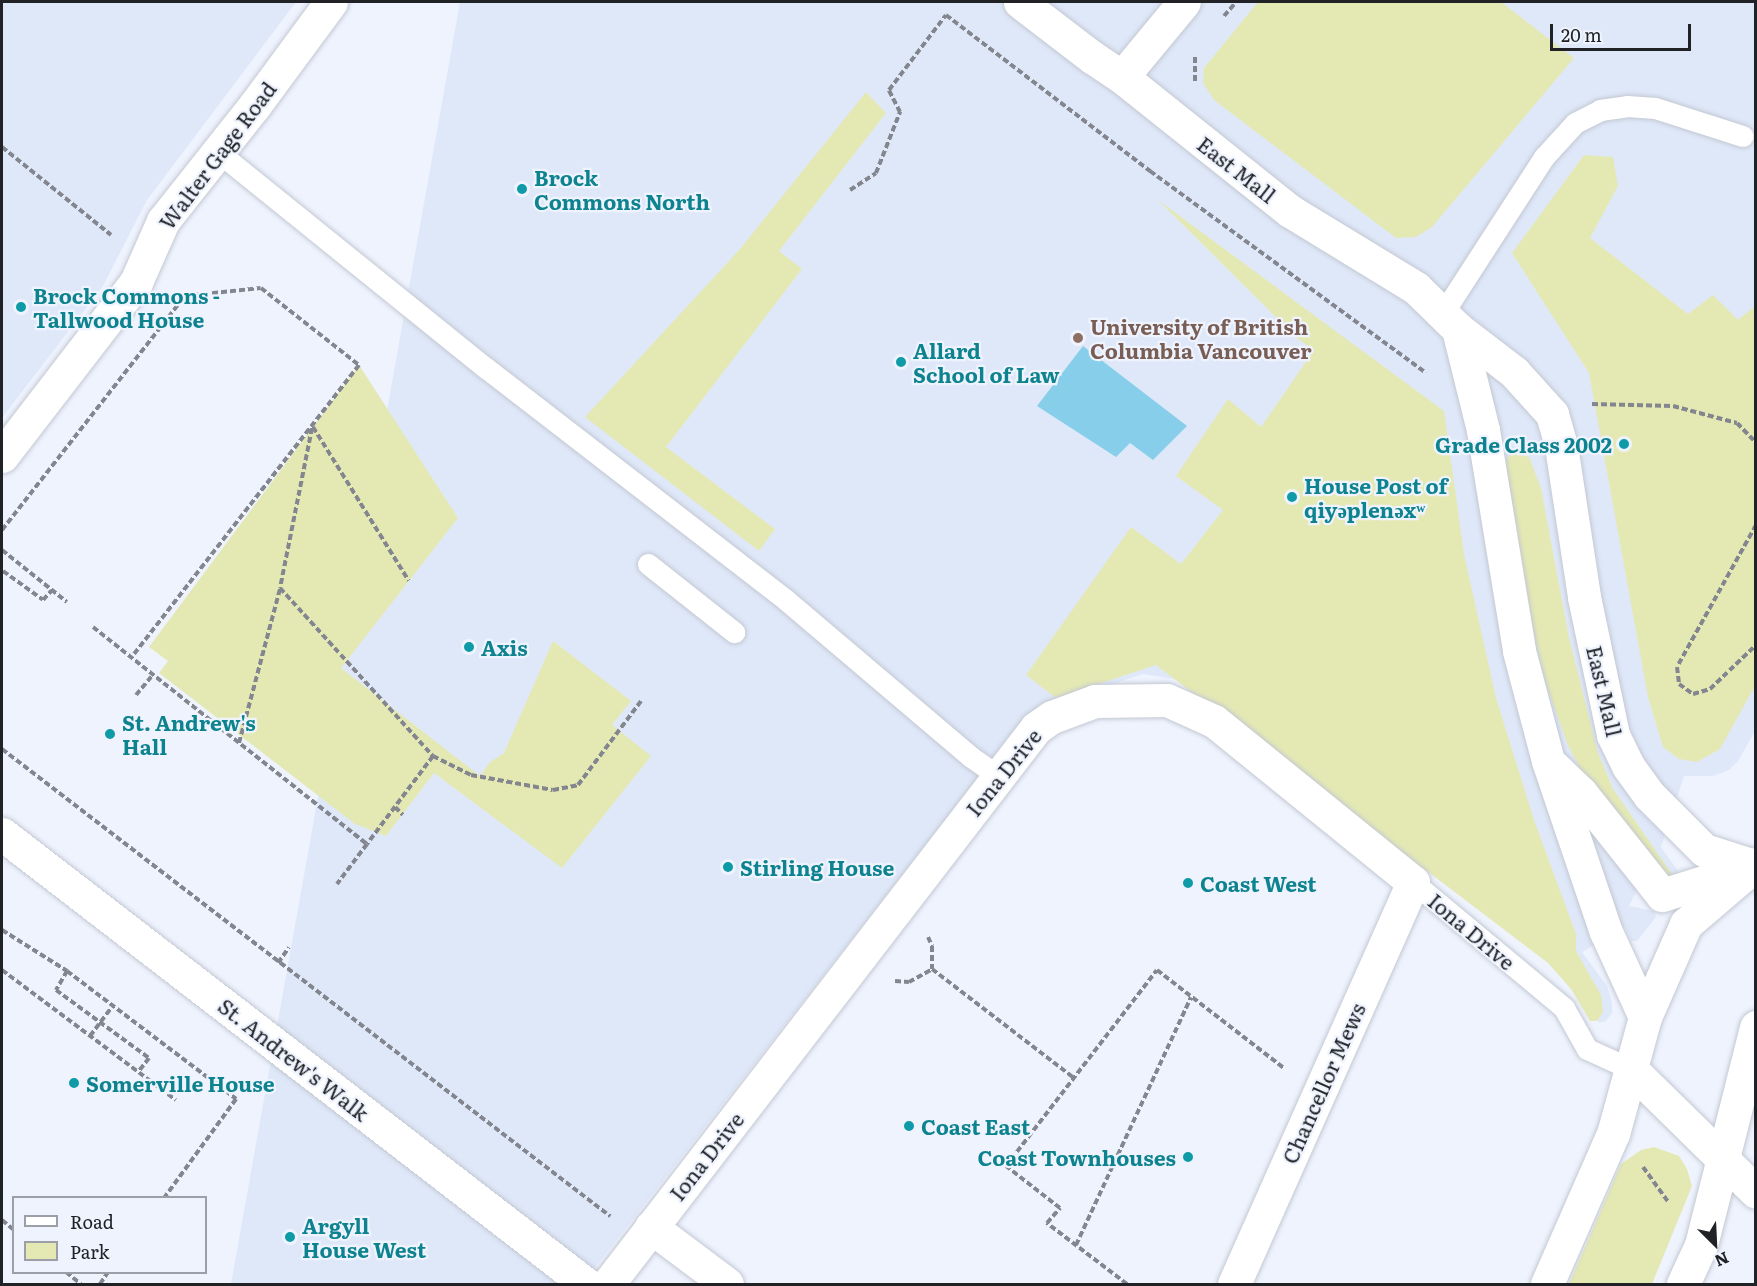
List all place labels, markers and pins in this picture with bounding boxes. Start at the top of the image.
place label: Brock Commons North [534,164,710,214]
marker: Brock Commons North [515,182,529,196]
place label: Brock Commons - Tallwood House [33,282,220,332]
marker: Brock Commons - Tallwood House [14,300,28,314]
place label: University of British Columbia Vancouver [1090,313,1312,363]
marker: University of British Columbia Vancouver [1071,331,1085,345]
place label: Allard School of Law [913,337,1059,387]
marker: Allard School of Law [894,355,908,369]
place label: Grade Class 2002 [1435,431,1612,457]
marker: Grade Class 2002 [1617,437,1631,451]
place label: House Post of qiyǝplenǝxʷ [1304,472,1448,522]
marker: House Post of qiyǝplenǝxʷ [1285,490,1299,504]
place label: Axis [481,634,528,660]
marker: Axis [462,640,476,654]
place label: St. Andrew's Hall [122,709,256,759]
marker: St. Andrew's Hall [103,727,117,741]
place label: Stirling House [740,854,894,880]
marker: Stirling House [721,860,735,874]
place label: Coast West [1200,870,1316,896]
marker: Coast West [1181,876,1195,890]
place label: Somerville House [86,1070,275,1096]
marker: Somerville House [67,1076,81,1090]
place label: Coast East [921,1113,1030,1139]
marker: Coast East [902,1119,916,1133]
place label: Coast Townhouses [978,1144,1176,1170]
marker: Coast Townhouses [1181,1150,1195,1164]
place label: Argyll House West [302,1212,426,1262]
marker: Argyll House West [283,1230,297,1244]

